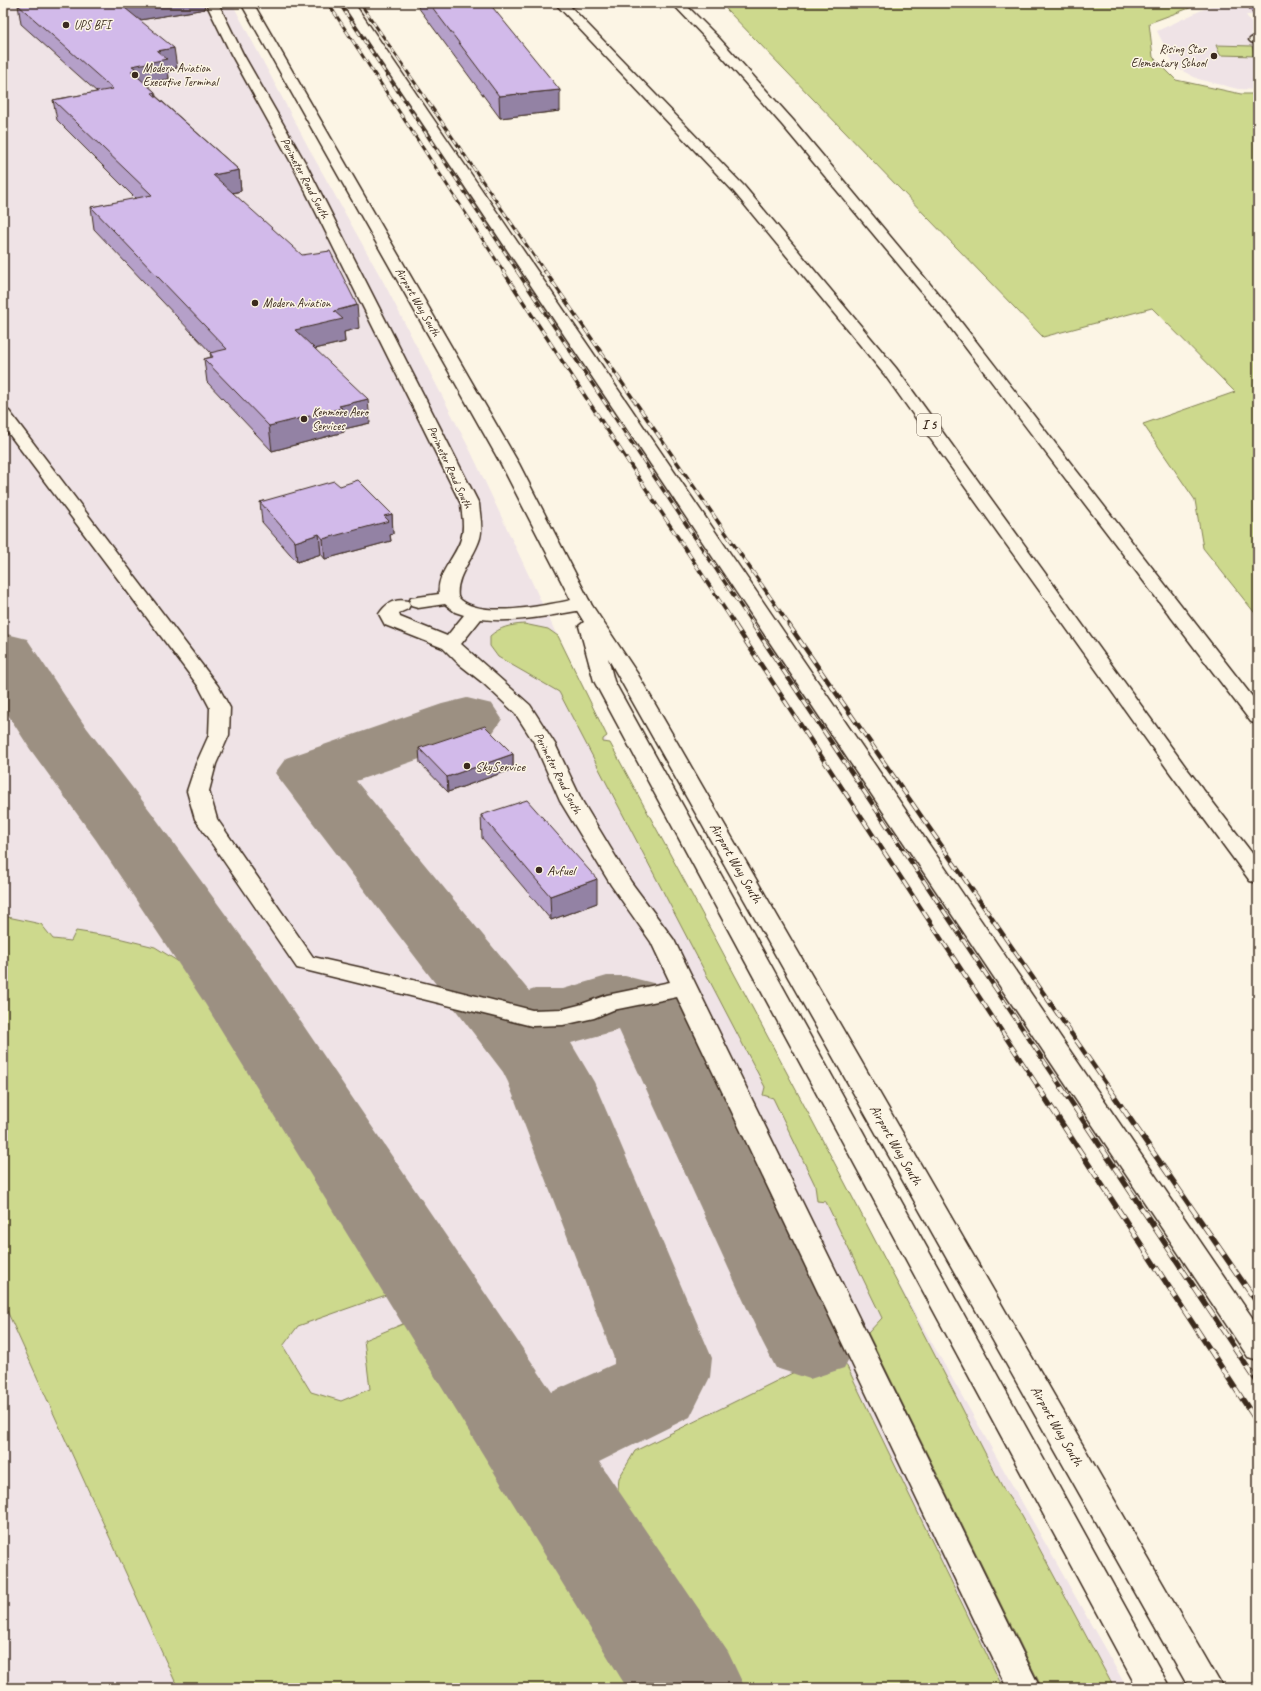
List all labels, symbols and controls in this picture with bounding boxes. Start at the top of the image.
place label: UPS BFI [74,17,114,33]
marker: UPS BFI [61,20,71,30]
place label: Rising Star Elementary School [1131,41,1208,71]
marker: Rising Star Elementary School [1209,51,1219,61]
place label: Modern Aviation Executive Terminal [143,60,220,90]
marker: Modern Aviation Executive Terminal [130,70,140,80]
street label: Perimeter Road South [277,135,334,222]
street label: Airport Way South [392,265,445,341]
place label: Modern Aviation [263,295,331,311]
marker: Modern Aviation [250,298,260,308]
place label: Kenmore Aero Services [312,404,370,434]
marker: Kenmore Aero Services [299,414,309,424]
road number: I 5 [917,414,941,436]
street label: Perimeter Road South [424,423,477,512]
street label: Perimeter Road South [531,730,586,818]
place label: SkyService [475,758,526,775]
marker: SkyService [462,761,472,771]
street label: Airport Way South [706,820,767,908]
place label: Avfuel [547,862,577,879]
marker: Avfuel [534,865,544,875]
street label: Airport Way South [866,1102,927,1190]
street label: Airport Way South [1027,1383,1088,1471]

